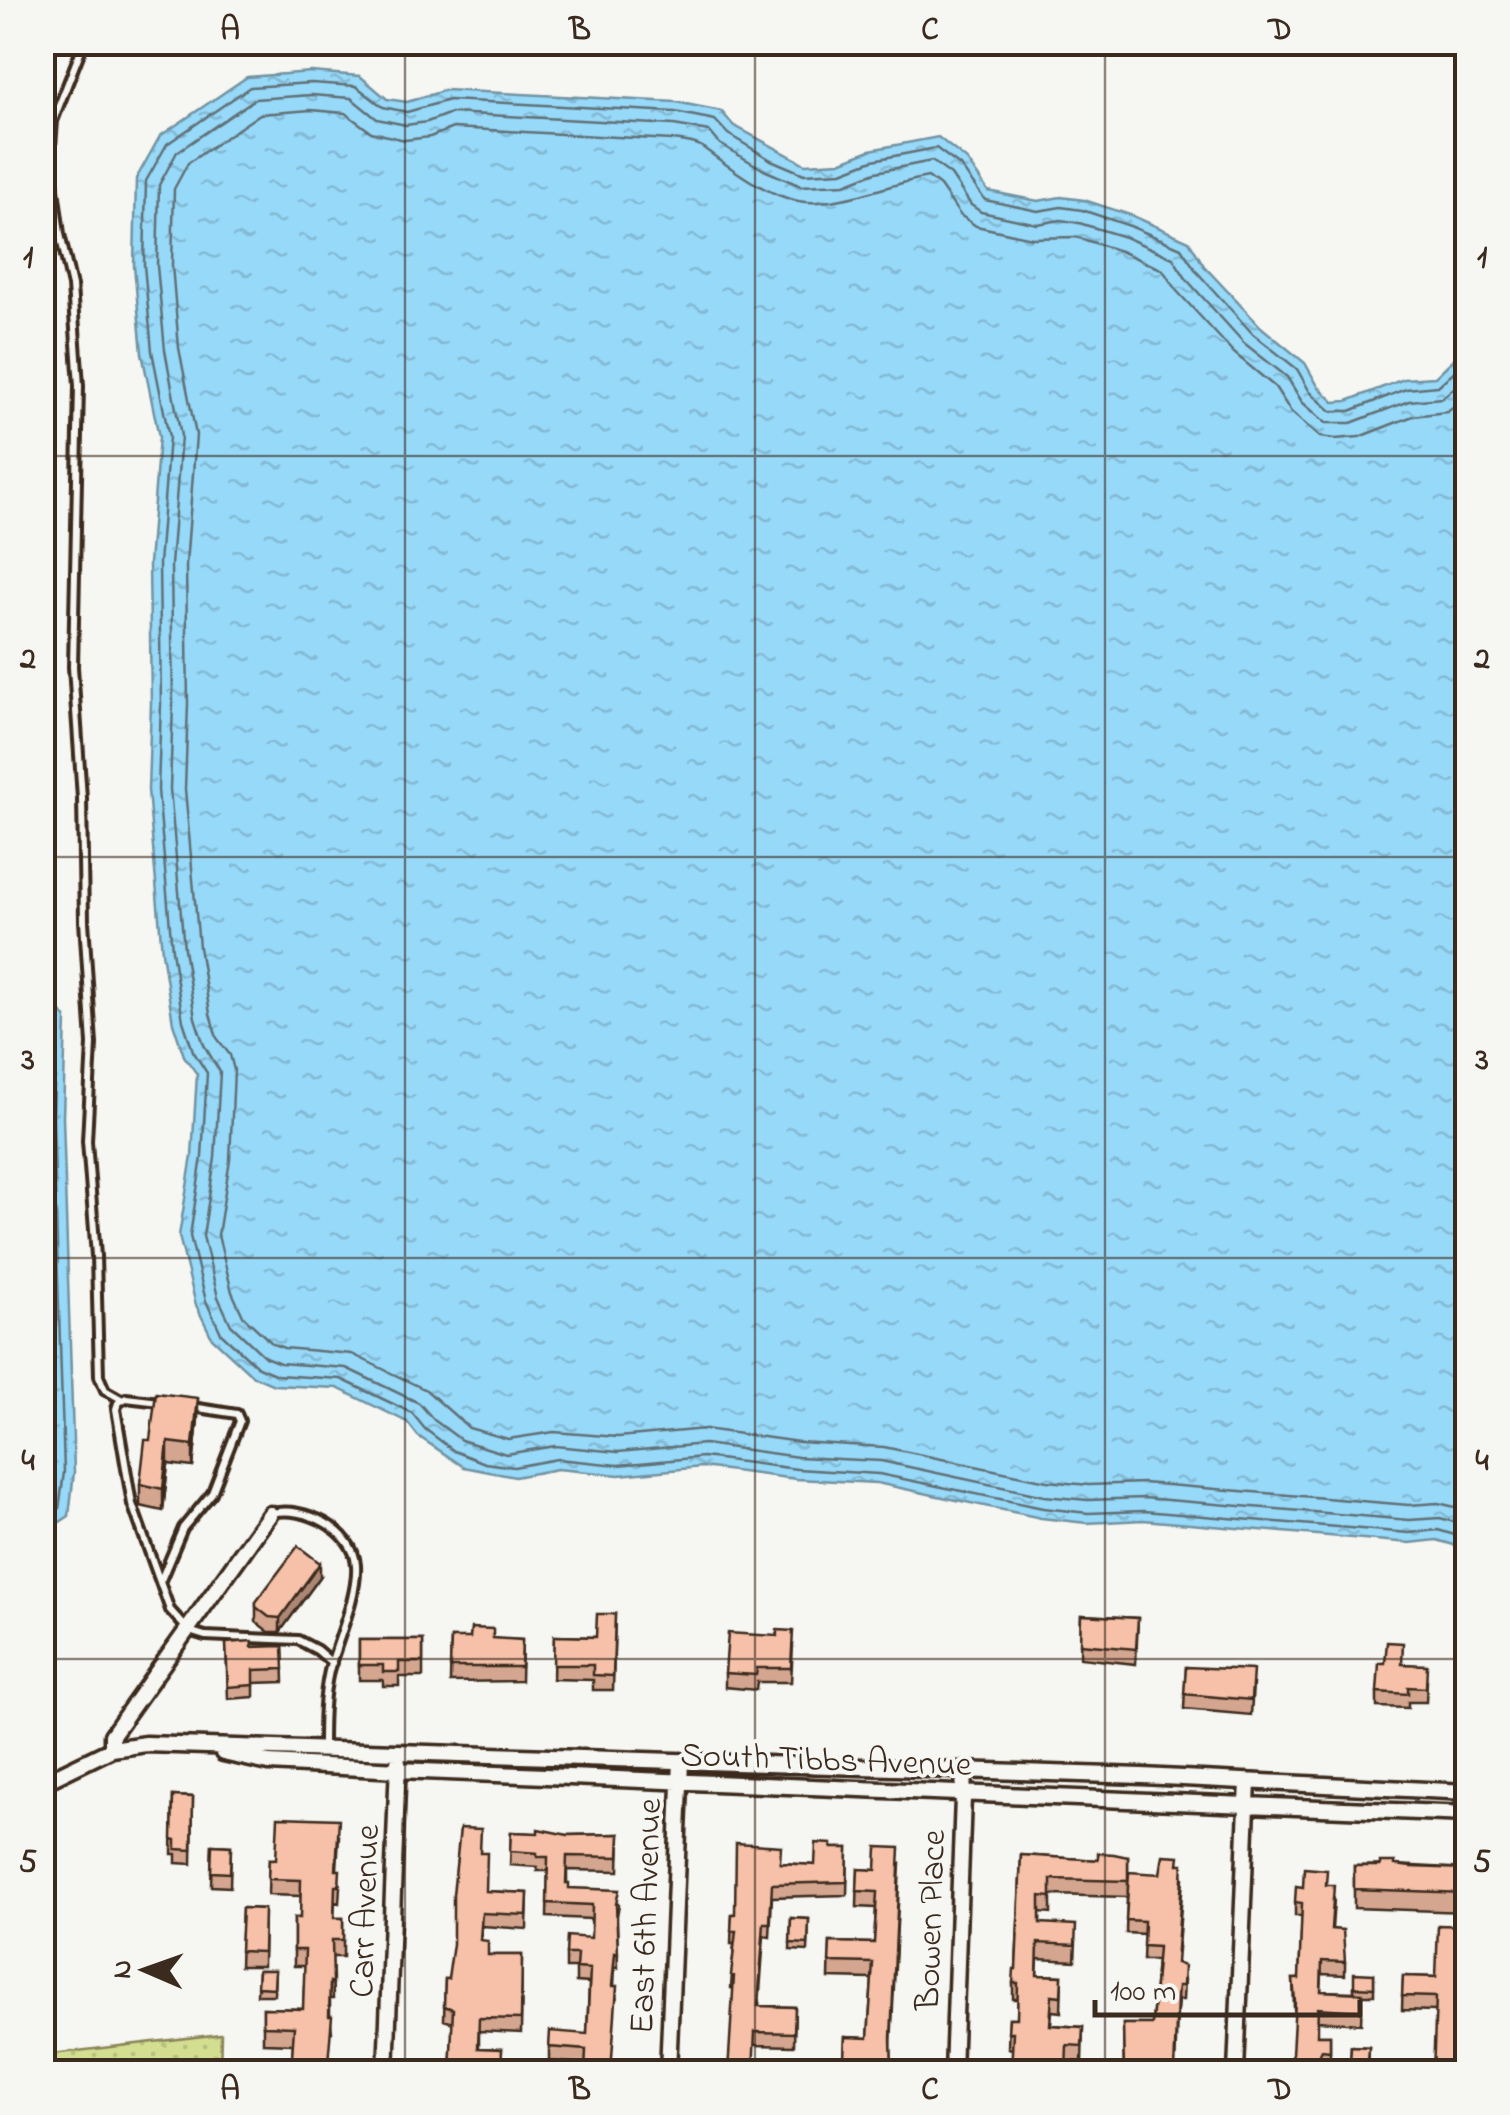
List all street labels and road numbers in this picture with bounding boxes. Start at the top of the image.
street label: South Tibbs Avenue [679,1731,973,1792]
street label: East 6th Avenue [618,1797,677,2035]
street label: Carr Avenue [338,1823,395,1999]
street label: Bowen Place [904,1829,961,2012]

